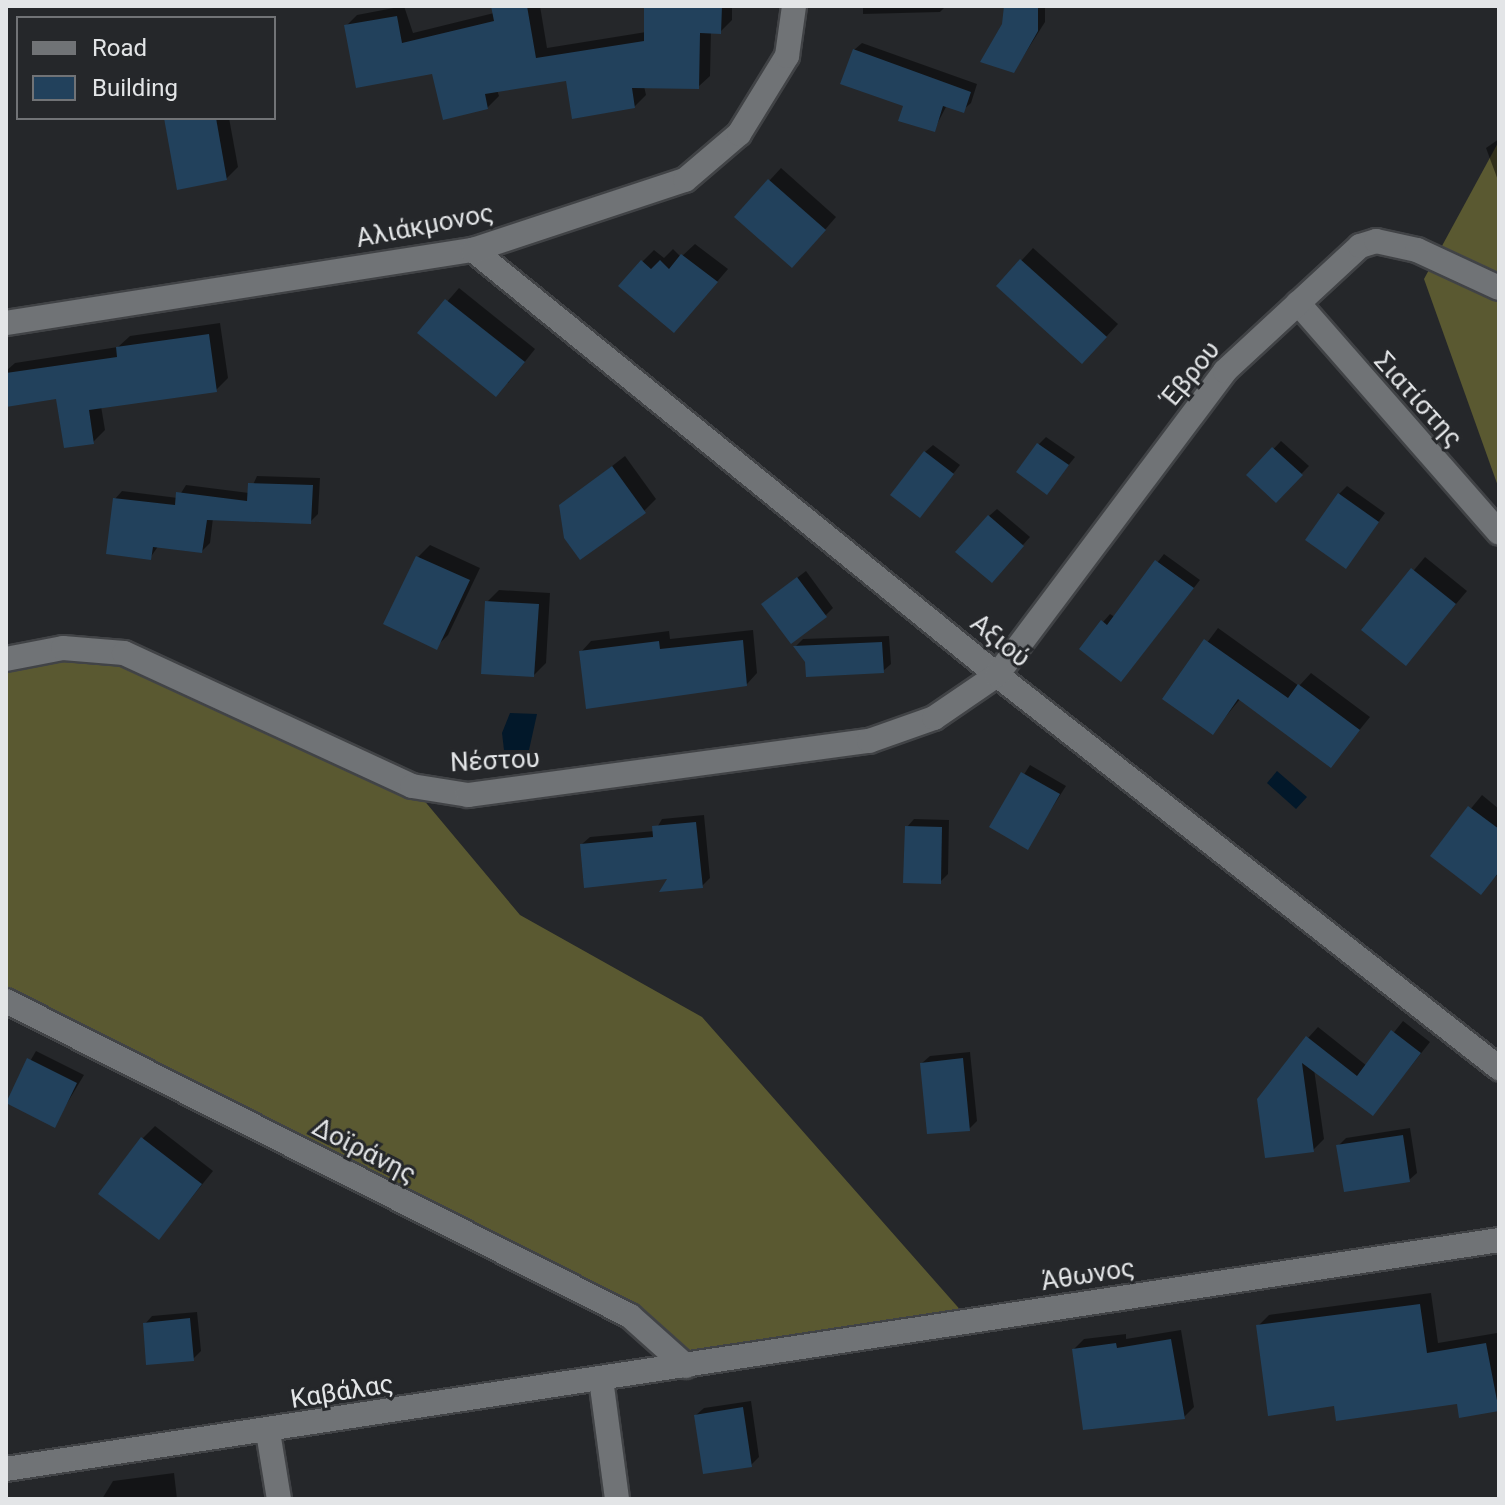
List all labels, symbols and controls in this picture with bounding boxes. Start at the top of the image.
legend [16,16,276,120]
text: Road [92,34,147,62]
text: Building [92,74,178,102]
street label: Αλιάκμονος [354,197,496,255]
street label: Έβρου [1155,335,1227,413]
street label: Σιατίστης [1367,346,1469,454]
street label: Αξιού [964,608,1036,674]
street label: Νέστου [449,743,541,779]
street label: Δοϊράνης [307,1112,421,1190]
street label: Άθωνος [1039,1252,1137,1298]
street label: Καβάλας [288,1368,396,1416]

